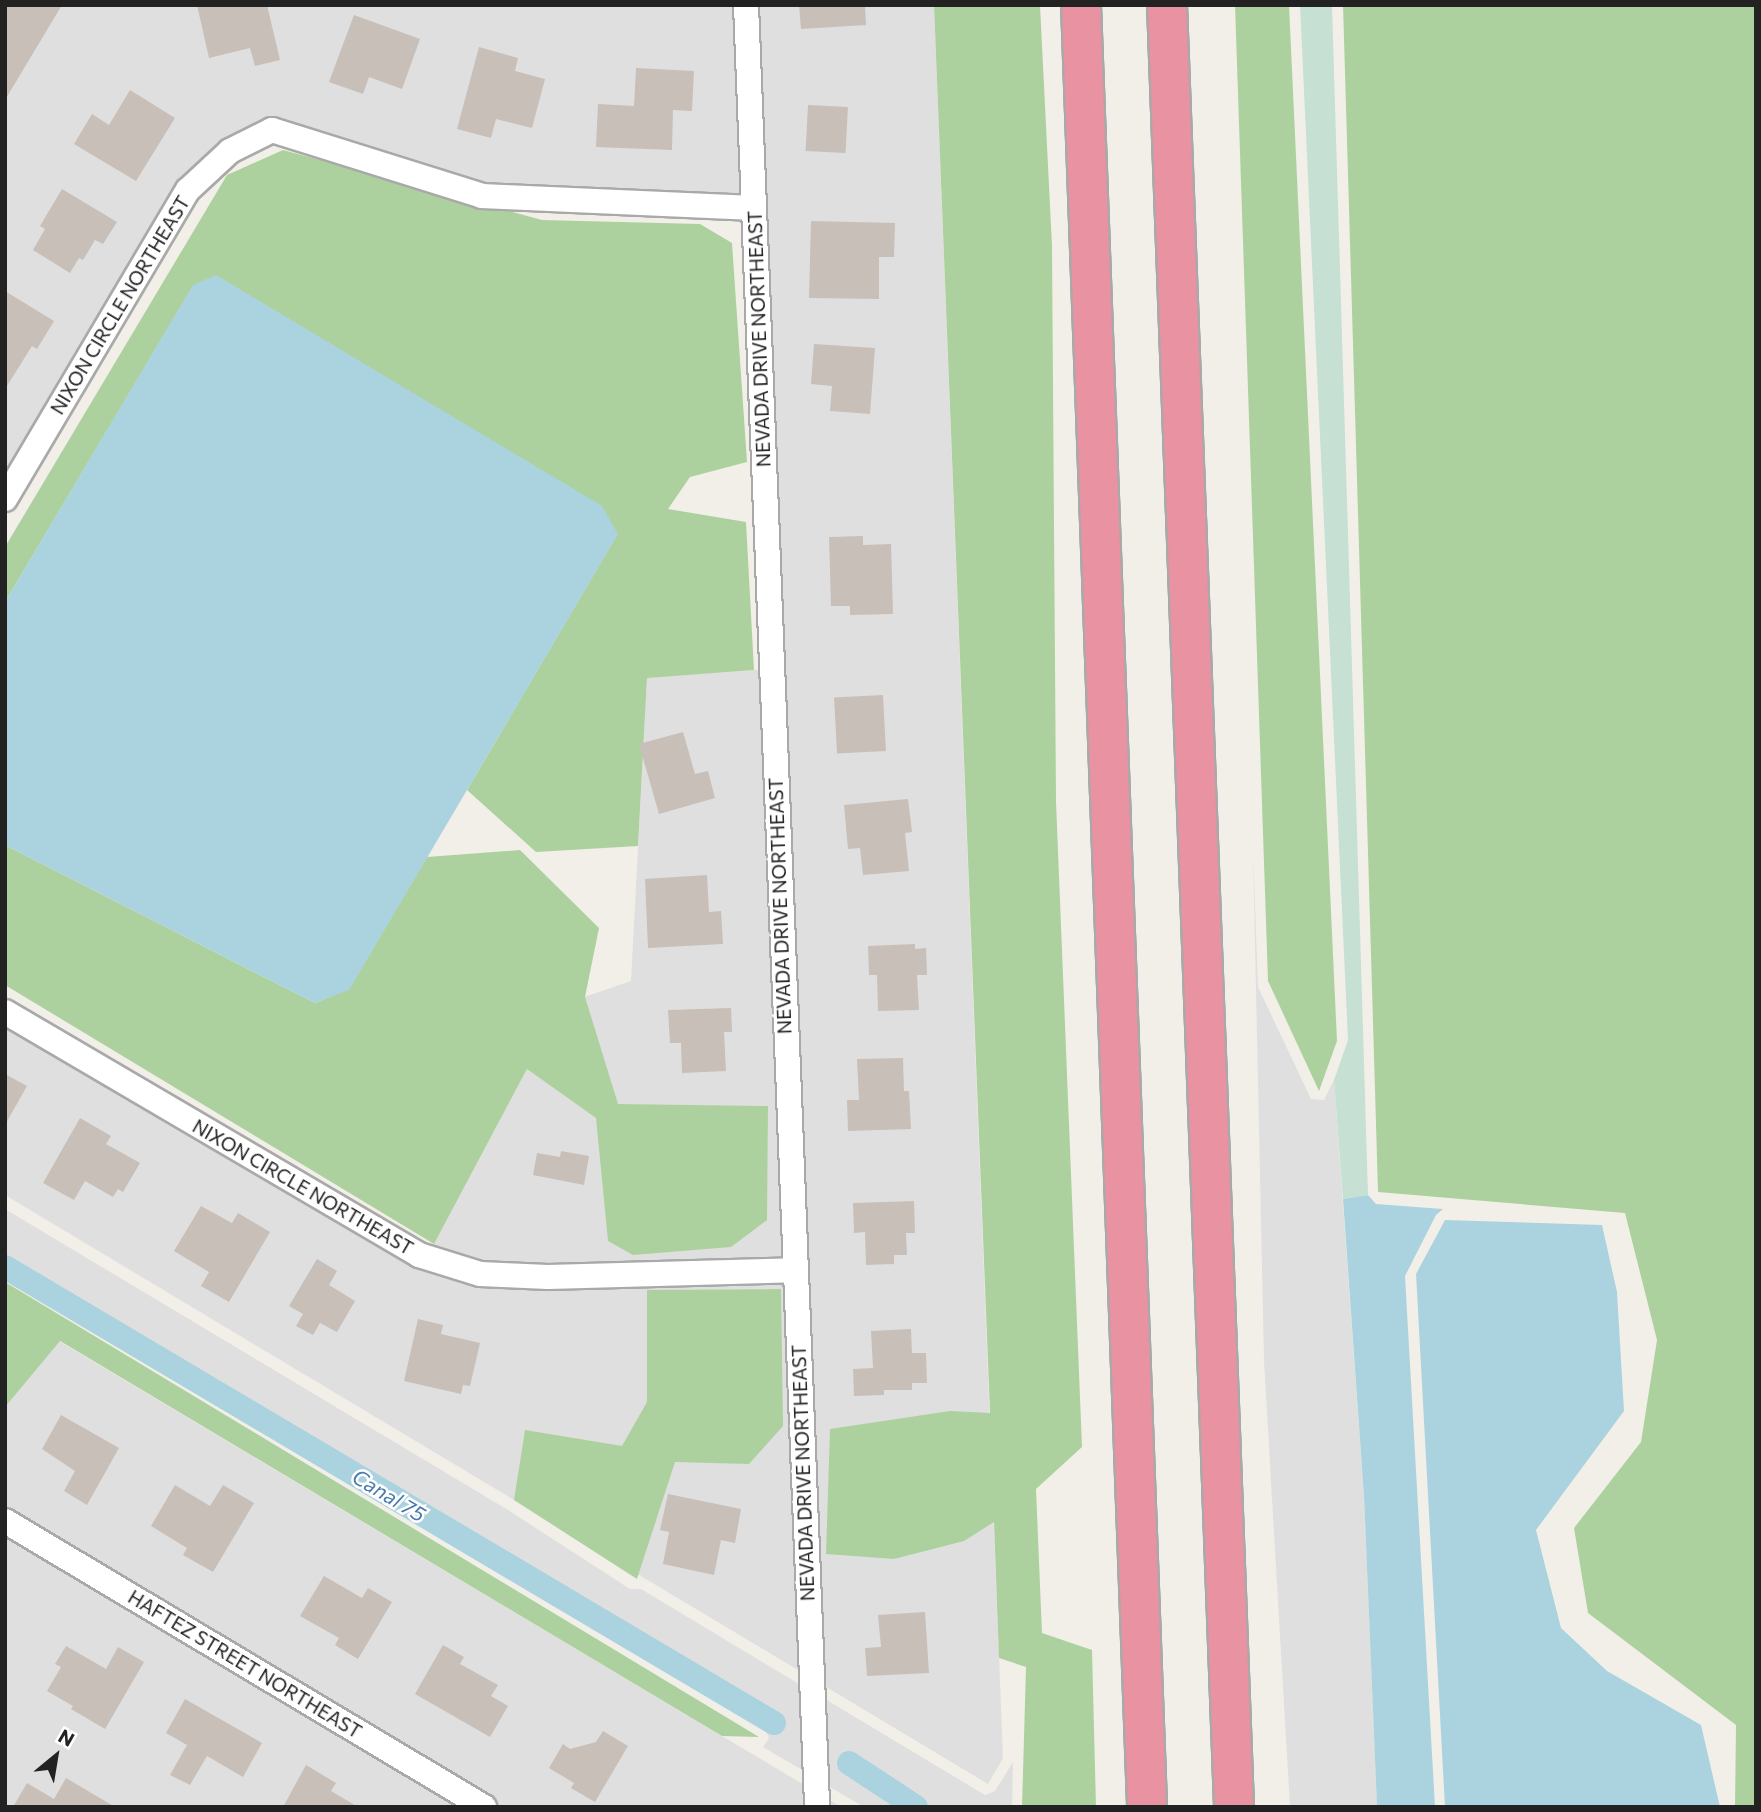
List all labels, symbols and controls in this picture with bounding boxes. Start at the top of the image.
street label: NIXON CIRCLE NORTHEAST [46,192,194,418]
street label: NEVADA DRIVE NORTHEAST [743,210,775,468]
street label: NEVADA DRIVE NORTHEAST [764,777,796,1035]
street label: NIXON CIRCLE NORTHEAST [189,1114,417,1260]
street label: NEVADA DRIVE NORTHEAST [787,1344,819,1602]
water label: Canal 75 [348,1463,430,1527]
street label: HAFTEZ STREET NORTHEAST [124,1585,366,1743]
north arrow [21,1721,91,1791]
text: N [55,1724,79,1751]

